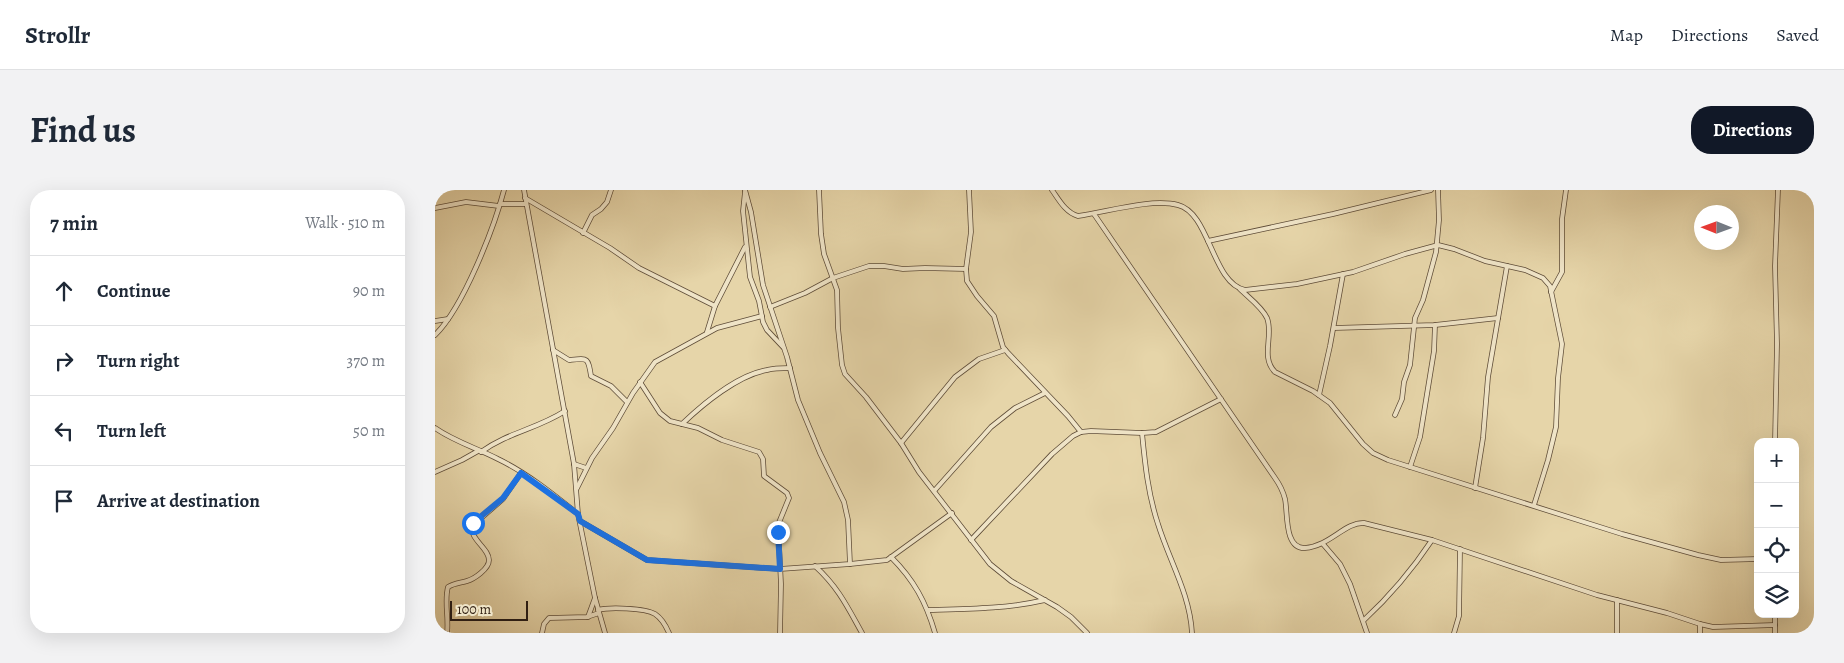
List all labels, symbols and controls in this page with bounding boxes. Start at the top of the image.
text: Strollr [25,19,90,51]
text: Map [1610,23,1643,47]
text: Directions [1671,23,1748,47]
text: Saved [1776,23,1819,47]
text: Find us [30,106,136,154]
button: Directions [1691,106,1814,154]
north arrow [1694,205,1739,250]
text: 7 min [50,209,98,237]
text: Walk · 510 m [305,212,385,234]
icon: ahead [50,277,78,305]
text: Continue [97,278,171,304]
text: 90 m [353,280,385,302]
icon: right [50,347,78,375]
text: Turn right [97,348,179,374]
text: 370 m [347,350,385,372]
icon: left [50,417,78,445]
text: Turn left [97,418,166,444]
text: 50 m [353,420,385,442]
map controls [1754,438,1799,618]
button: + [1754,438,1799,483]
button: − [1754,483,1799,528]
icon: arrive [50,487,78,515]
text: Arrive at destination [97,488,260,514]
route start [462,512,485,535]
route end [767,521,790,544]
button: locate [1754,528,1799,573]
button: layers [1754,573,1799,618]
scale bar [450,598,527,621]
text: 100 m [457,600,491,619]

